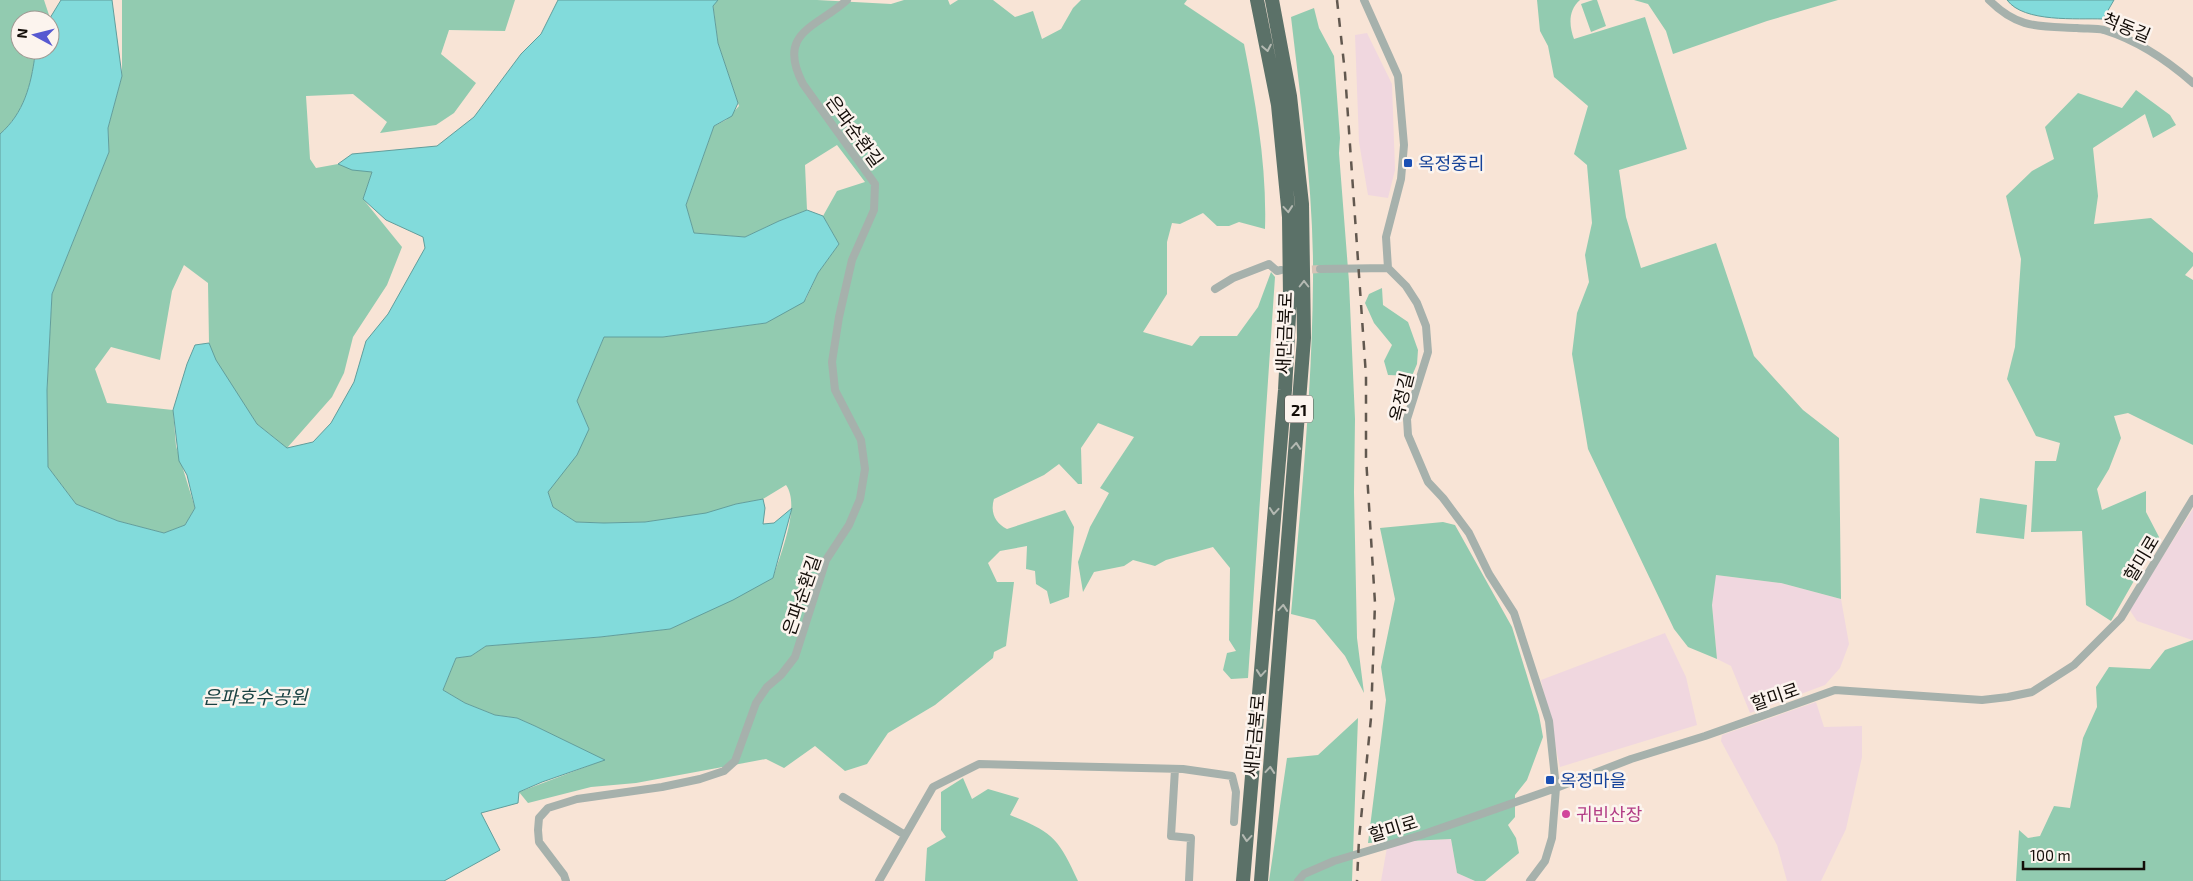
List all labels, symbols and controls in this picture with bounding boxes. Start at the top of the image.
street label: 척동길 [2100,7,2154,47]
north arrow [10,10,60,60]
text: N [13,27,31,39]
one-way arrow [1262,43,1272,52]
street label: 은파순환길 [822,91,888,171]
place label: 옥정중리 [1418,152,1484,174]
marker: 옥정중리 [1402,157,1414,169]
one-way arrow [1282,205,1293,213]
one-way arrow [1299,280,1309,288]
street label: 새만금북로 [1272,291,1296,375]
street label: 옥정길 [1384,370,1418,424]
road number: 21 [1285,396,1313,422]
one-way arrow [1290,442,1301,450]
one-way arrow [1269,507,1280,515]
street label: 할미로 [2119,531,2163,585]
street label: 은파순환길 [777,552,825,638]
one-way arrow [1277,604,1288,612]
one-way arrow [1255,669,1266,677]
street label: 할미로 [1748,678,1802,714]
water label: 은파호수공원 [203,685,309,708]
street label: 새만금북로 [1239,694,1269,778]
one-way arrow [1264,766,1275,774]
place label: 옥정마을 [1560,769,1626,791]
marker: 옥정마을 [1544,774,1556,786]
place label: 귀빈산장 [1576,803,1642,825]
marker: 귀빈산장 [1560,808,1572,820]
street label: 할미로 [1366,810,1420,846]
one-way arrow [1241,834,1252,842]
scale bar [2023,838,2144,870]
text: 100 m [2030,846,2071,864]

